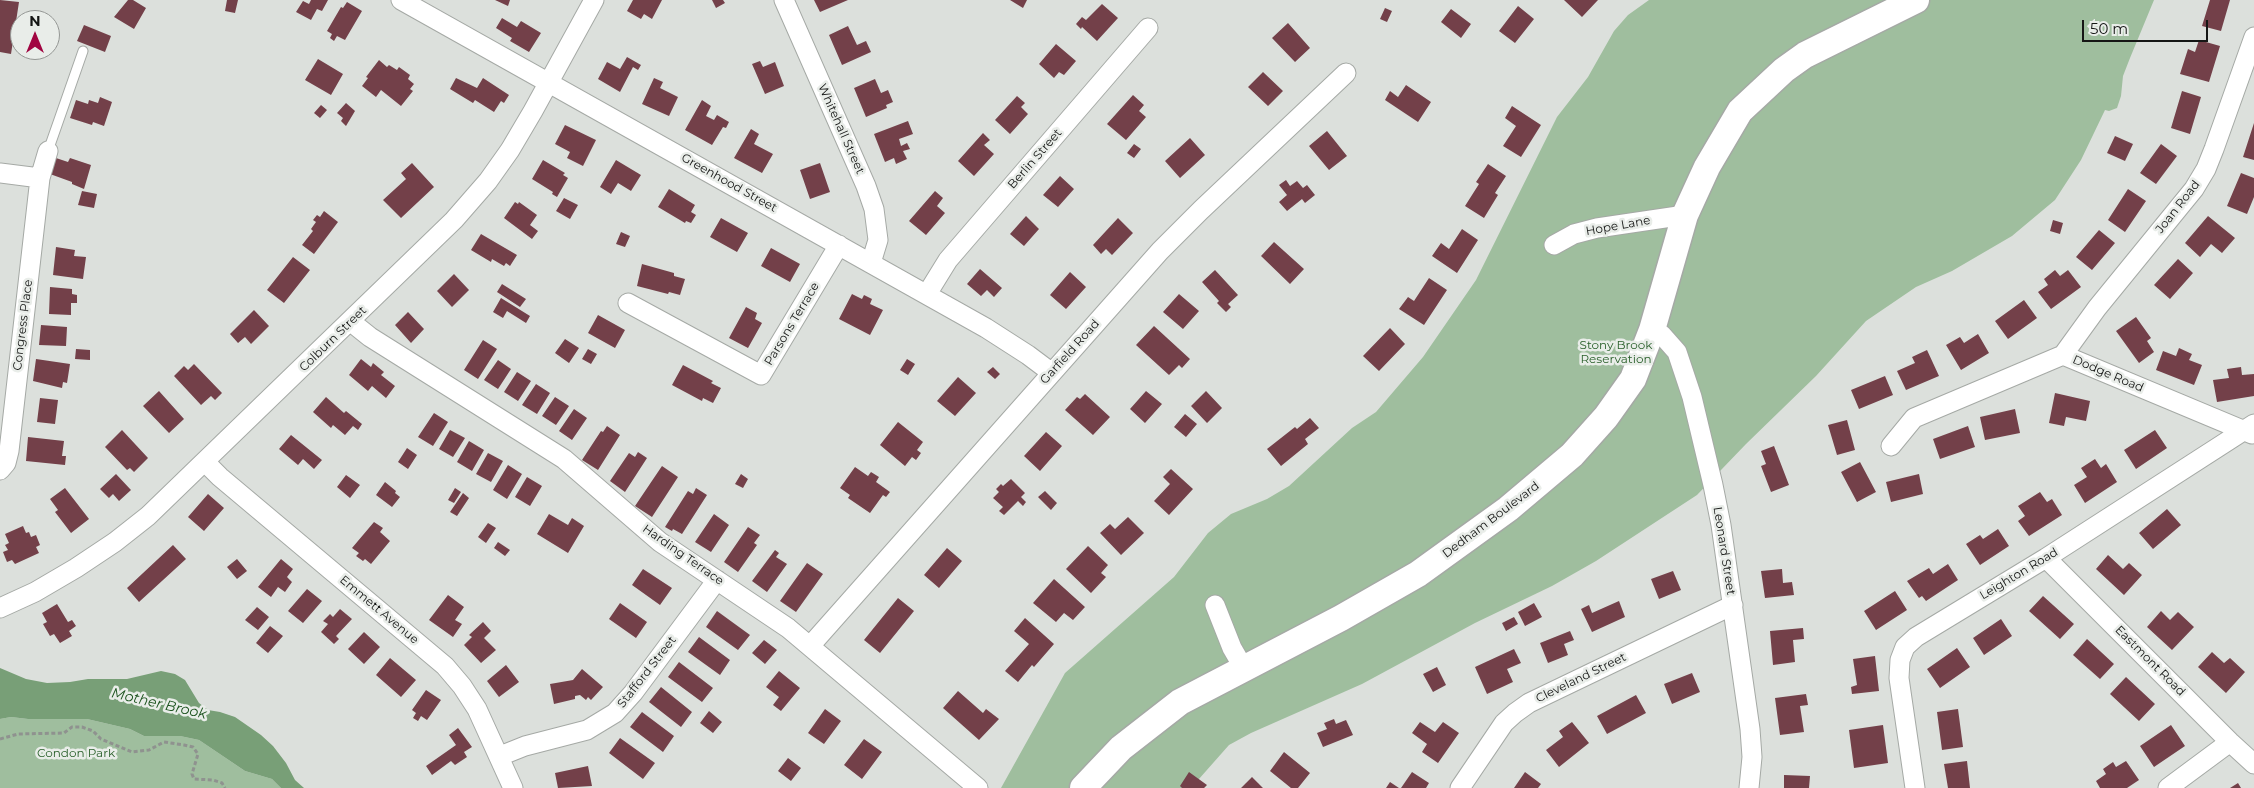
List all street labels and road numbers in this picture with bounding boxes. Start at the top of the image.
street label: Whitehall Street [815,82,867,176]
street label: Berlin Street [1005,126,1065,192]
street label: Greenhood Street [679,151,779,215]
street label: Joan Road [2153,178,2203,236]
street label: Hope Lane [1585,213,1651,239]
street label: Congress Place [10,279,36,371]
street label: Parsons Terrace [762,280,822,368]
street label: Colburn Street [297,303,369,375]
street label: Garfield Road [1037,317,1103,387]
street label: Dodge Road [2070,353,2146,395]
street label: Dedham Boulevard [1440,479,1542,561]
street label: Leonard Street [1710,506,1738,596]
street label: Harding Terrace [640,522,726,588]
street label: Leighton Road [1977,545,2061,603]
street label: Emmett Avenue [337,573,421,647]
street label: Eastmont Road [2112,623,2188,699]
street label: Stafford Street [615,633,679,711]
street label: Cleveland Street [1534,650,1628,706]

